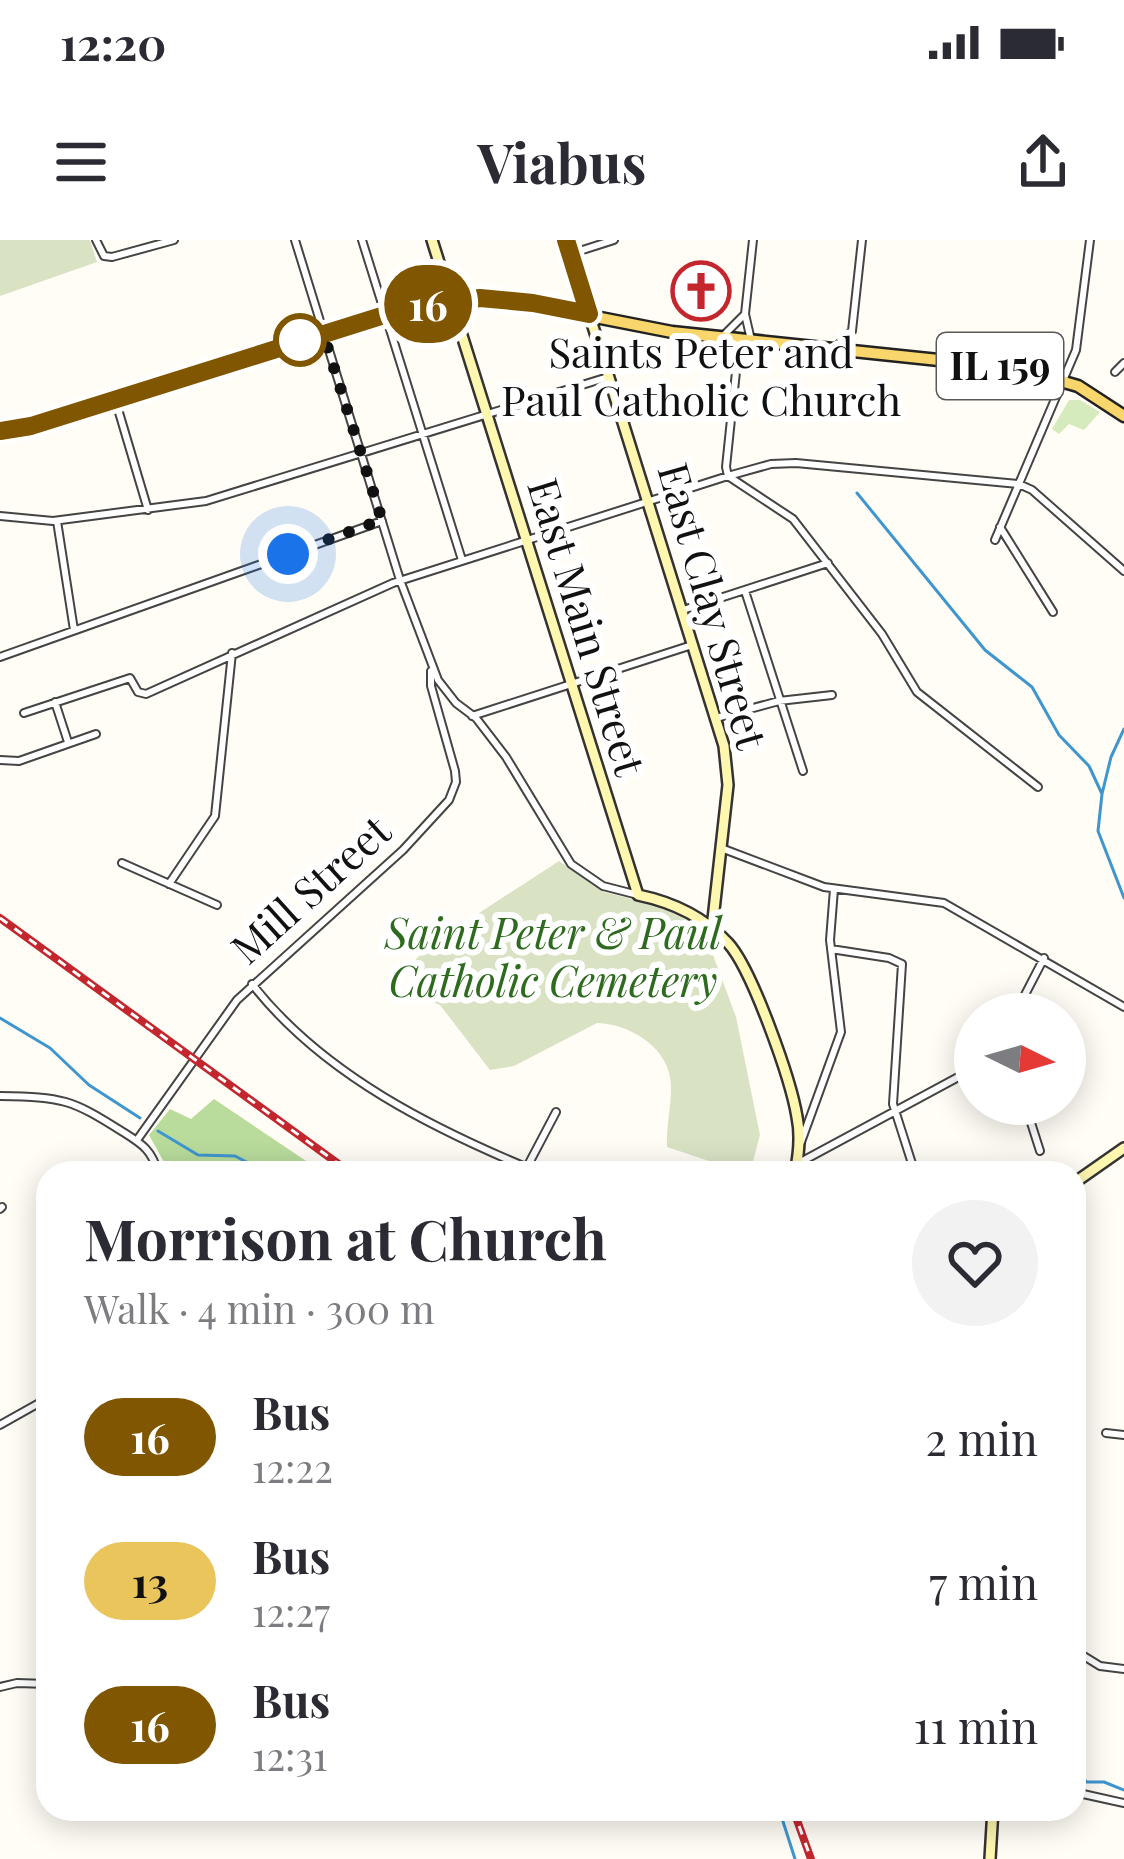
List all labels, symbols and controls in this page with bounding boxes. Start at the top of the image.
text: 12:20 [60,12,166,72]
text: Viabus [478,126,646,198]
icon: menu [48,129,114,195]
icon: share [1010,129,1076,195]
church icon: Saints Peter and Paul Catholic Church [670,260,732,322]
line badge: 16 [374,265,482,343]
text: 16 [408,276,448,332]
unlabelled marker [275,315,325,365]
place label: Saints Peter and Paul Catholic Church [501,323,901,427]
road number: IL 159 [937,333,1063,399]
street label: East Clay Street [646,456,782,756]
street label: East Main Street [516,471,660,783]
your location [258,524,318,584]
street label: Mill Street [218,801,402,975]
park label: Saint Peter & Paul Catholic Cemetery [384,904,724,1008]
north arrow [954,993,1086,1125]
map controls [954,993,1086,1125]
text: Morrison at Church [84,1199,607,1275]
button: heart [912,1200,1038,1326]
text: Walk · 4 min · 300 m [84,1282,435,1334]
text: Bus [252,1381,330,1441]
text: 2 min [925,1407,1038,1467]
text: 16 [130,1409,170,1465]
text: 12:22 [252,1441,333,1493]
text: Bus [252,1525,330,1585]
text: 7 min [929,1551,1038,1611]
text: 13 [132,1553,168,1609]
text: 12:27 [252,1585,330,1637]
text: Bus [252,1669,330,1729]
text: 11 min [913,1695,1038,1755]
text: 16 [130,1697,170,1753]
text: 12:31 [252,1729,328,1781]

